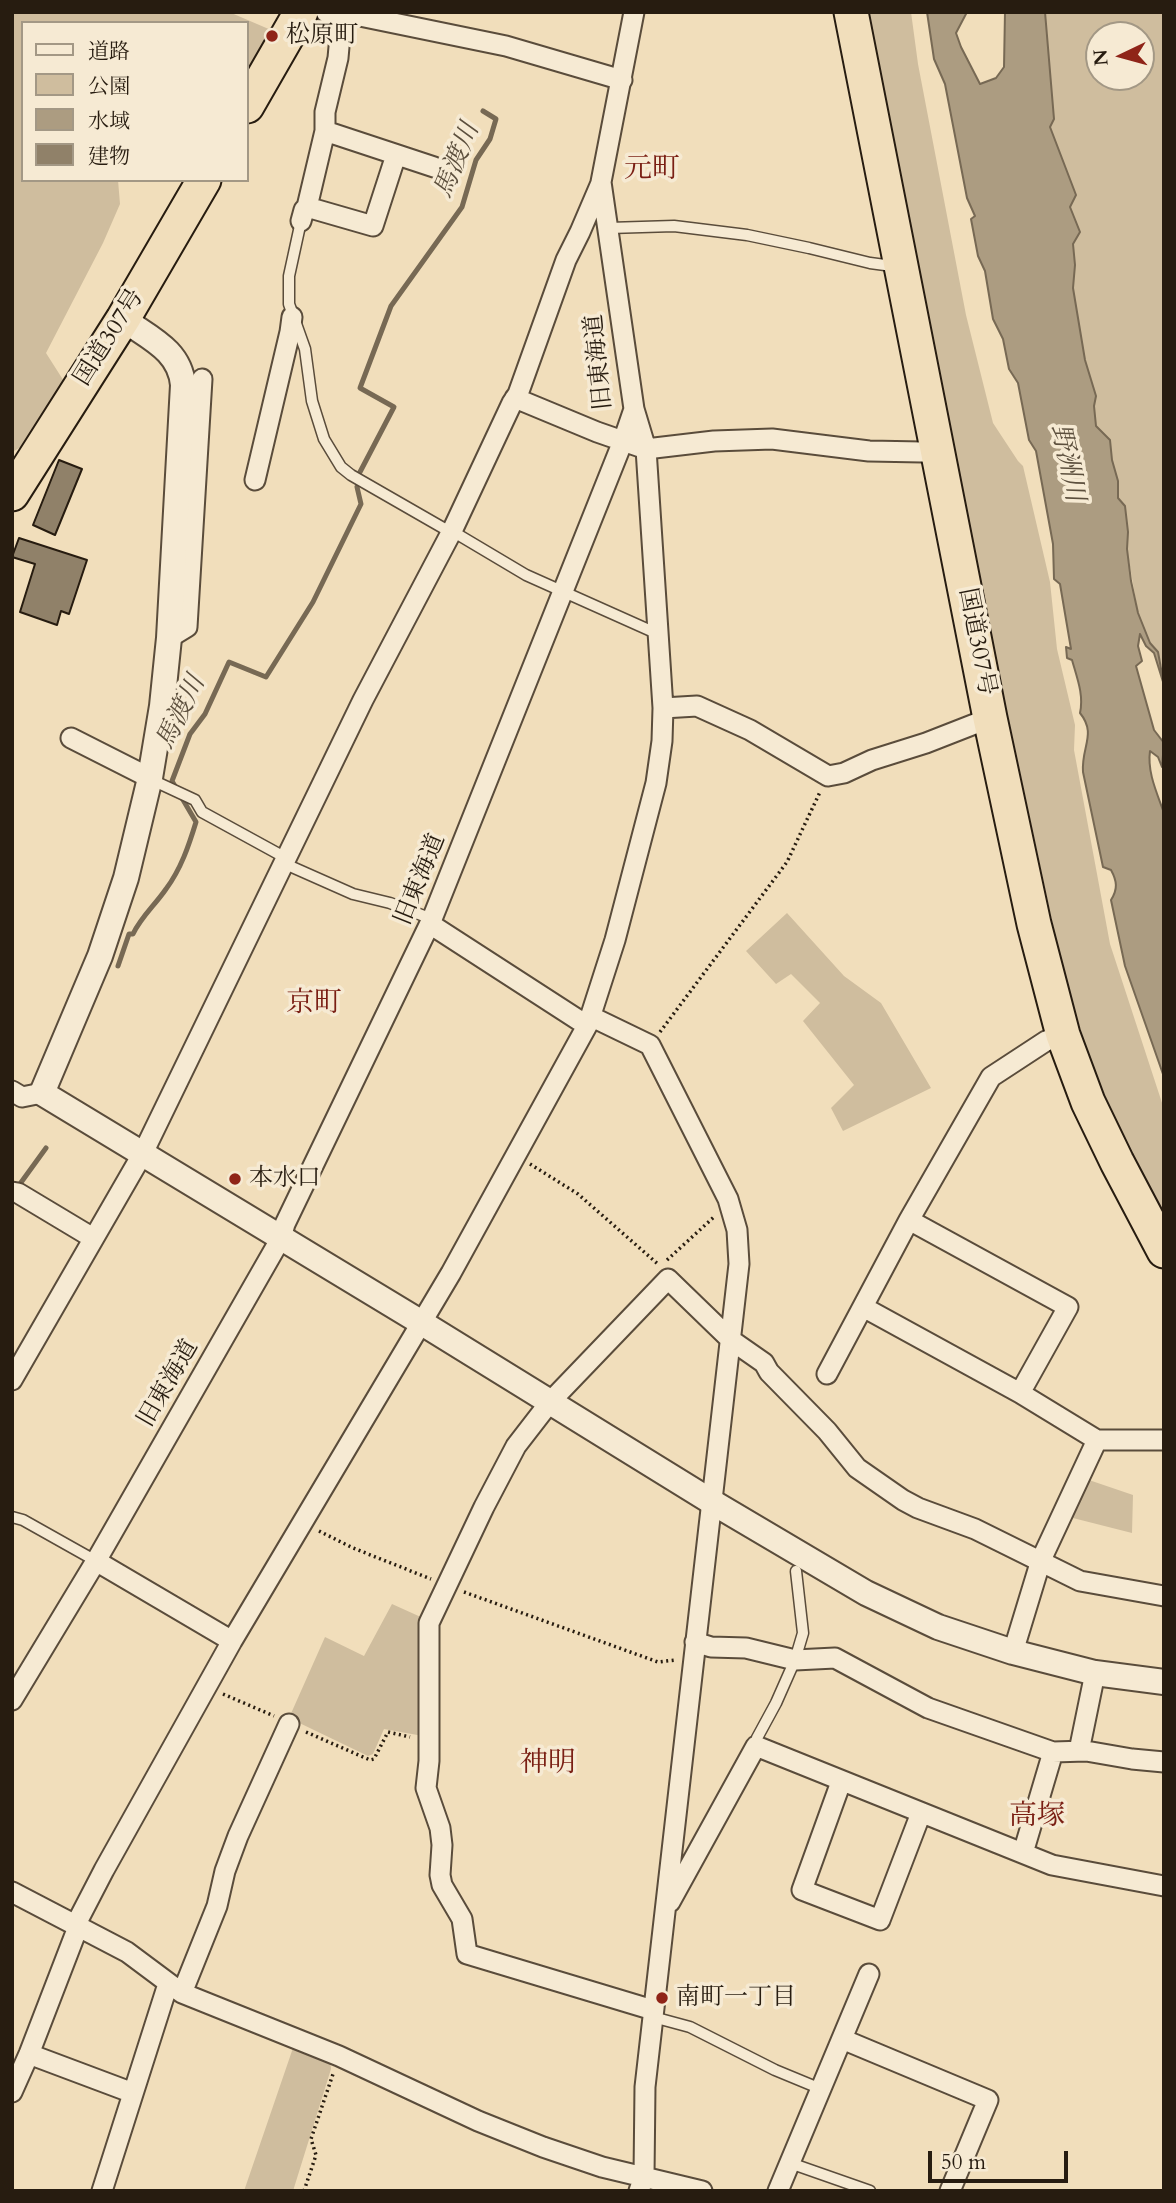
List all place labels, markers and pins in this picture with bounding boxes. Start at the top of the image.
place label: 松原町 [286,22,358,50]
marker: 松原町 [264,28,280,44]
place label: 本水口 [249,1165,321,1193]
marker: 本水口 [227,1171,243,1187]
place label: 南町一丁目 [676,1984,796,2012]
marker: 南町一丁目 [654,1990,670,2006]

